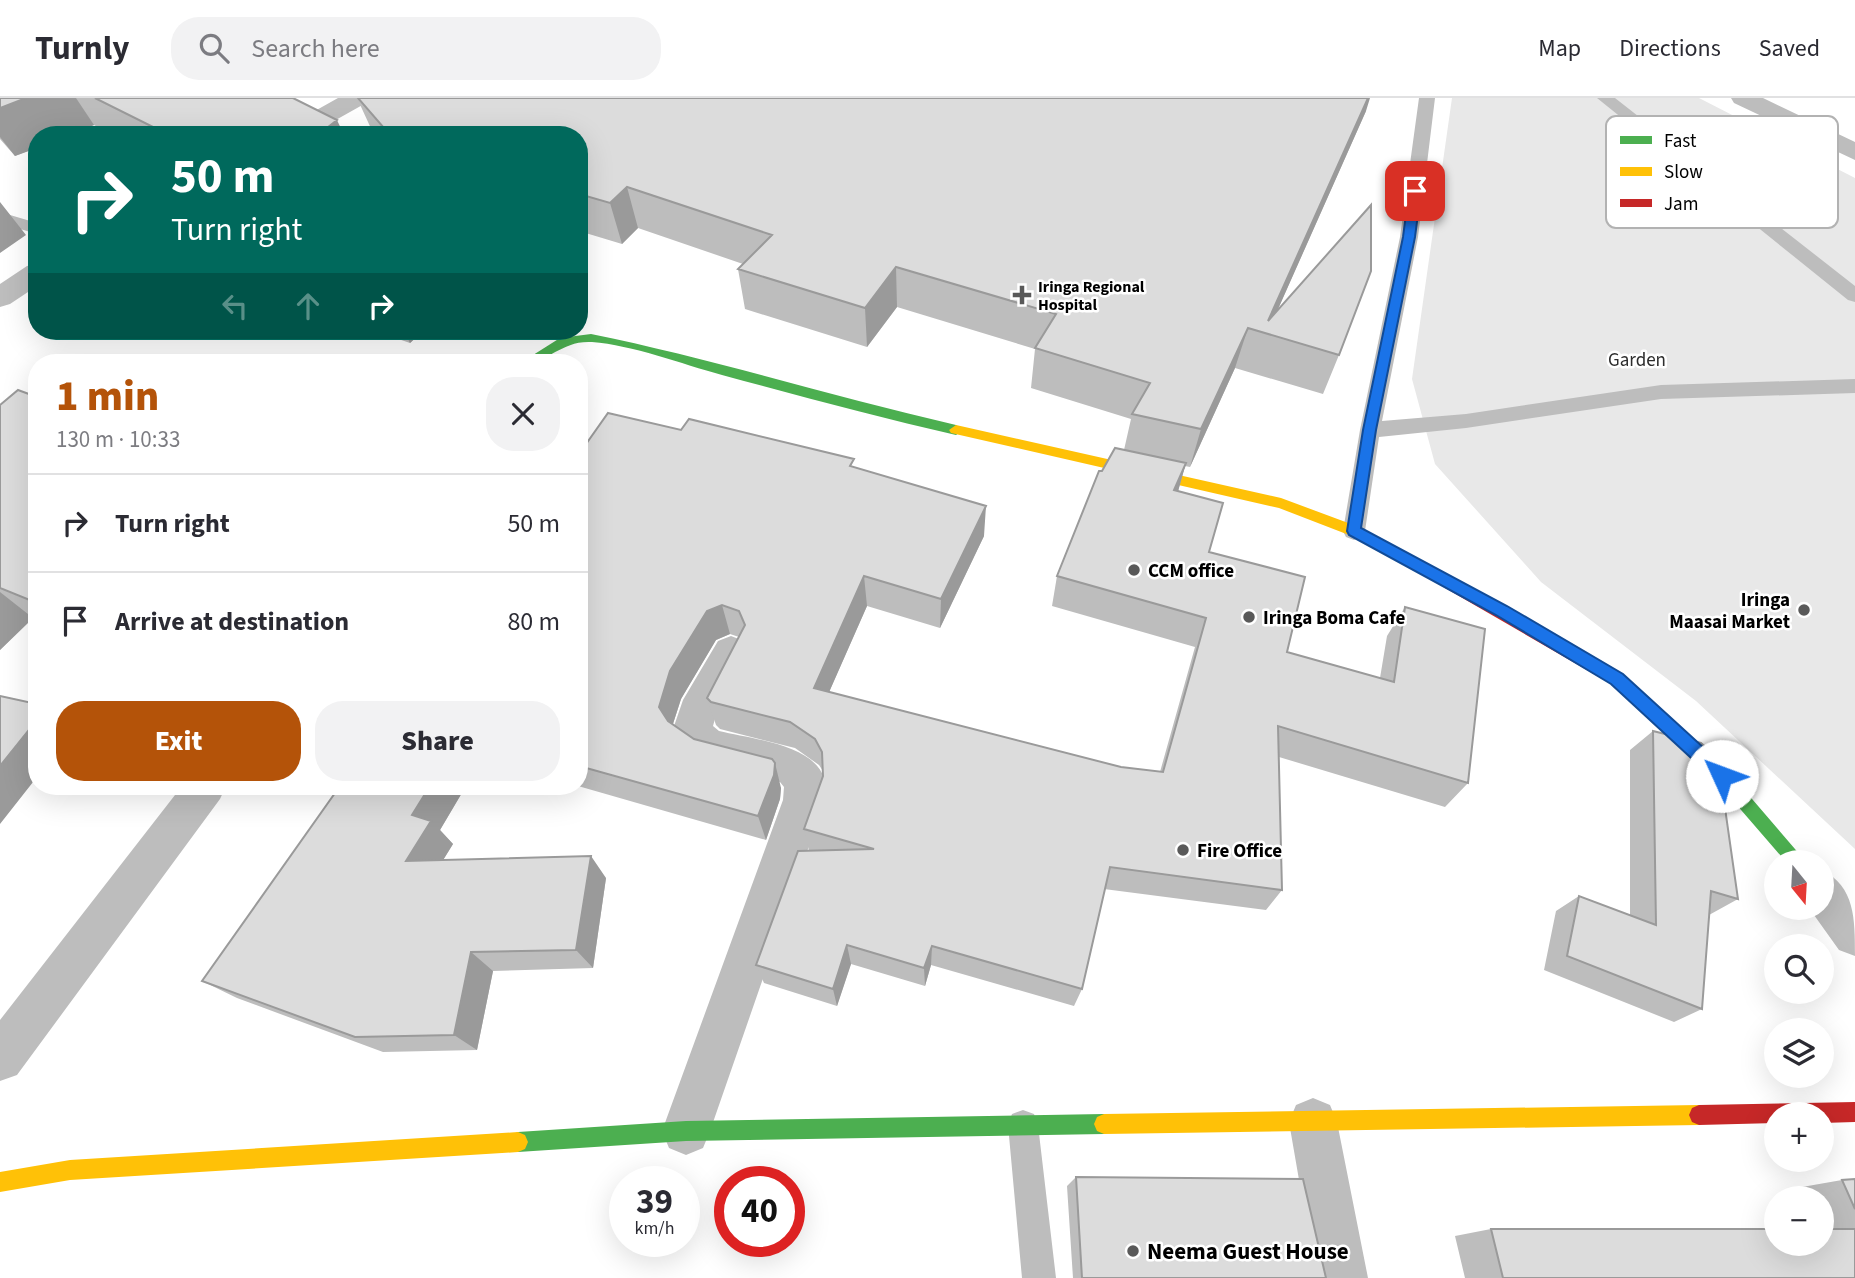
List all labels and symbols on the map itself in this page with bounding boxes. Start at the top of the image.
legend [1606,116,1838,228]
text: Fast [1664,128,1697,155]
text: Slow [1664,159,1703,186]
pin [1385,161,1445,221]
text: Jam [1664,191,1698,218]
place label: Iringa Regional Hospital [1038,276,1145,316]
marker: Iringa Regional Hospital [1012,285,1032,305]
park label: Garden [1608,347,1666,374]
place label: CCM office [1148,558,1234,585]
marker: CCM office [1126,562,1142,578]
place label: Iringa Maasai Market [1669,587,1790,636]
marker: Iringa Maasai Market [1796,602,1812,618]
place label: Iringa Boma Cafe [1263,605,1405,632]
marker: Iringa Boma Cafe [1241,609,1257,625]
position arrow [1685,739,1759,813]
place label: Fire Office [1197,838,1282,865]
marker: Fire Office [1175,842,1191,858]
north arrow [1764,850,1834,920]
speed limit sign: 40 [714,1166,805,1257]
place label: Neema Guest House [1147,1235,1349,1268]
marker: Neema Guest House [1125,1243,1141,1259]

